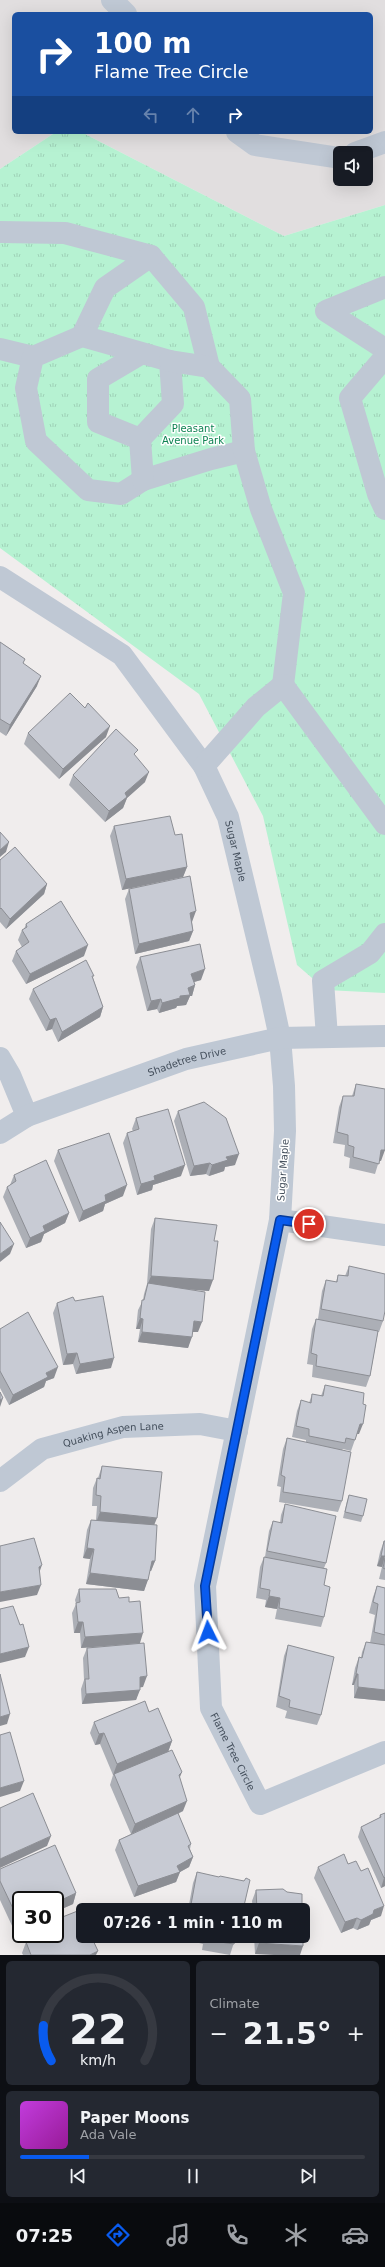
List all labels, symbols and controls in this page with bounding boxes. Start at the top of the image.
text: 100 m [94,27,191,60]
icon: right [28,28,80,80]
text: Flame Tree Circle [94,61,249,82]
icon: left [140,104,162,126]
icon: ahead [182,104,204,126]
icon: right [224,104,246,126]
map controls [333,146,373,186]
button: sound [333,146,373,186]
park label: Pleasant Avenue Park [162,423,224,446]
street label: Sugar Maple [223,819,249,883]
street label: Shadetree Drive [146,1045,227,1078]
street label: Sugar Maple [275,1138,291,1202]
pin [292,1207,326,1241]
icon: arrive [298,1213,320,1235]
street label: Quaking Aspen Lane [61,1420,164,1449]
position arrow [187,1611,229,1653]
street label: Flame Tree Circle [209,1711,258,1792]
speed limit sign: 30 [12,1891,64,1943]
text: 07:26 · 1 min · 110 m [103,1914,283,1932]
text: Climate [210,1996,260,2011]
text: 22 [69,2005,127,2054]
text: 21.5° [243,2016,332,2051]
text: − [210,2021,228,2046]
text: + [347,2021,365,2046]
text: km/h [80,2052,116,2068]
text: Paper Moons [80,2109,189,2127]
text: Ada Vale [80,2127,136,2142]
icon: previous [67,2165,89,2187]
icon: pause [182,2165,204,2187]
icon: next [297,2165,319,2187]
icon: directions [104,2221,132,2249]
icon: music [164,2221,192,2249]
icon: phone [223,2221,251,2249]
icon: climate [282,2221,310,2249]
icon: car [341,2221,369,2249]
text: 07:25 [16,2225,73,2246]

